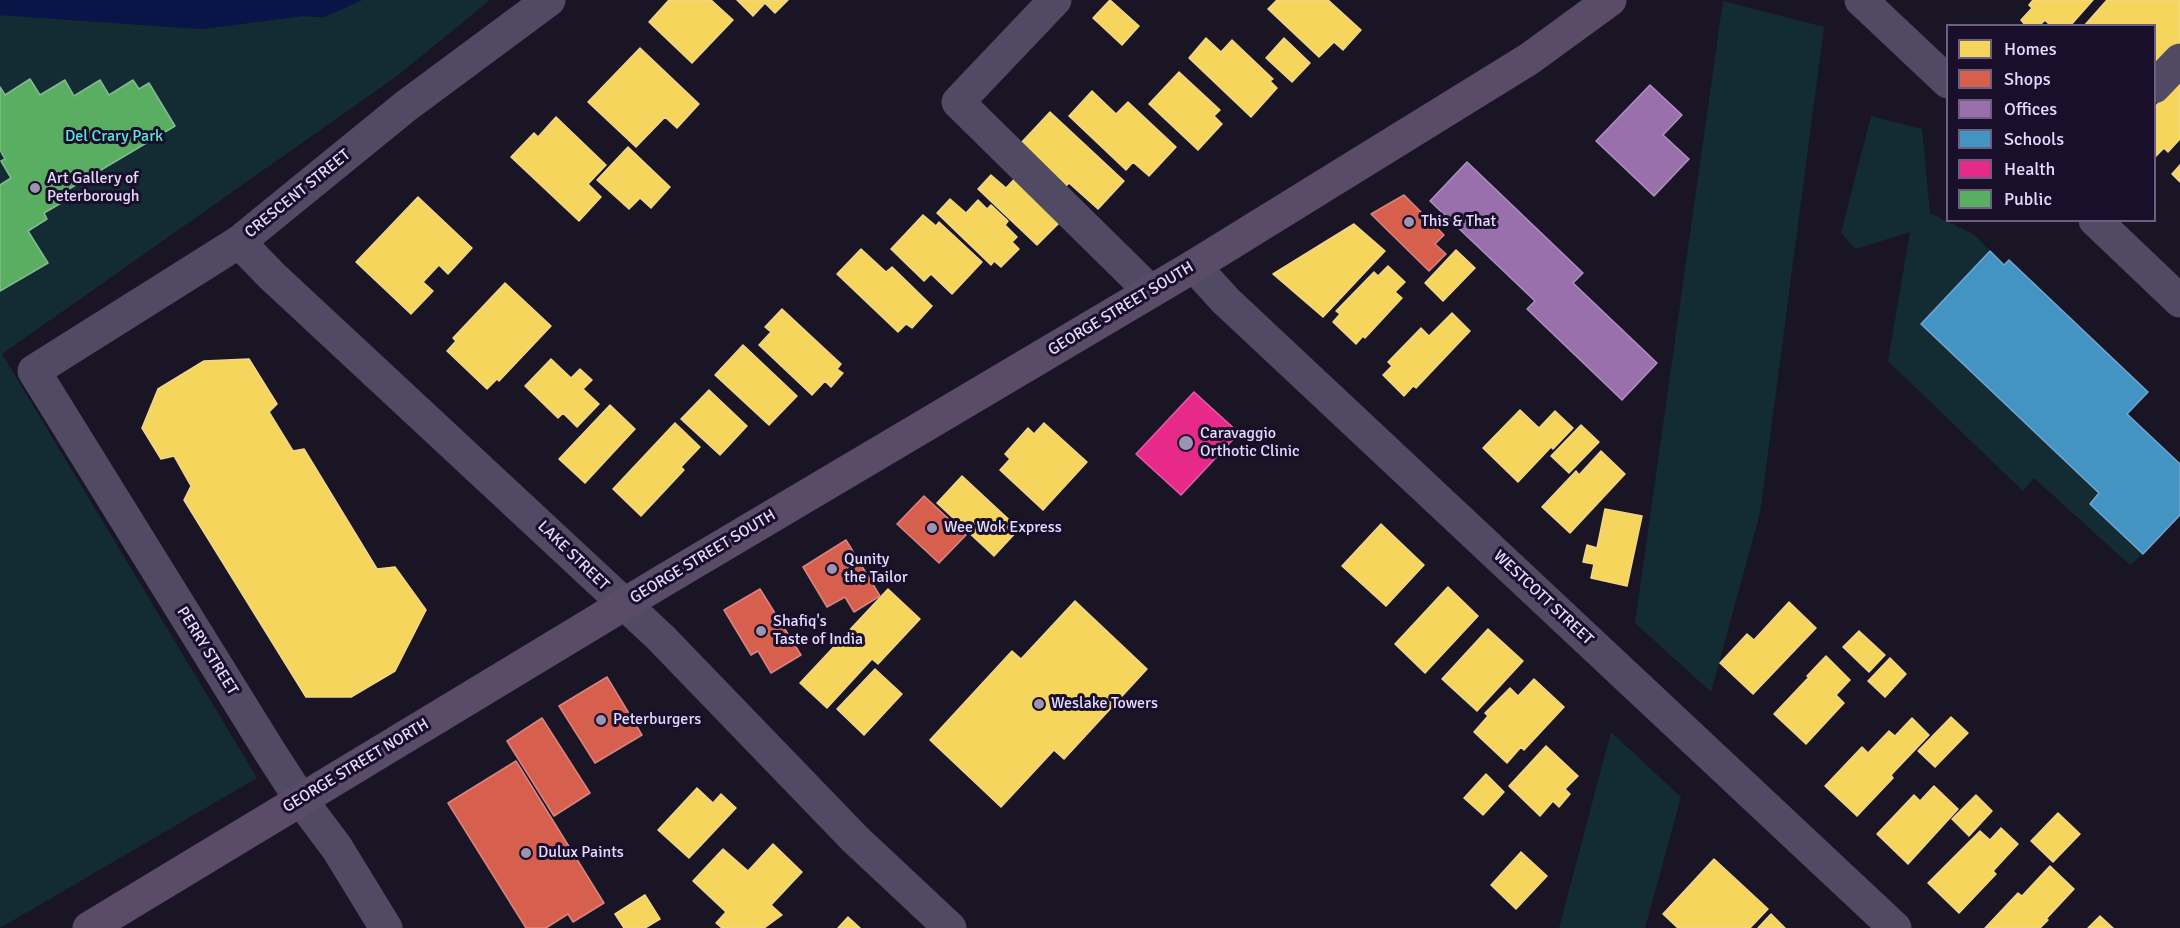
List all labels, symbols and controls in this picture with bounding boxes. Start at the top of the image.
legend [1946,24,2156,222]
text: Homes [2004,38,2057,60]
text: Shops [2004,68,2051,90]
text: Offices [2004,98,2057,120]
park label: Del Crary Park [65,127,163,147]
text: Schools [2004,128,2064,150]
street label: CRESCENT STREET [241,146,355,242]
text: Health [2004,158,2055,180]
place label: Art Gallery of Peterborough [47,169,140,207]
marker: Art Gallery of Peterborough [28,181,42,195]
text: Public [2004,188,2052,210]
place label: This & That [1421,212,1496,232]
marker: This & That [1402,215,1416,229]
street label: GEORGE STREET SOUTH [1045,258,1197,360]
place label: Caravaggio Orthotic Clinic [1200,424,1300,462]
marker: Caravaggio Orthotic Clinic [1177,434,1195,452]
street label: GEORGE STREET SOUTH [627,506,779,608]
street label: LAKE STREET [533,517,613,595]
place label: Wee Wok Express [944,518,1062,538]
marker: Wee Wok Express [925,521,939,535]
street label: WESTCOTT STREET [1489,547,1597,649]
place label: Qunity the Tailor [844,550,908,588]
marker: Qunity the Tailor [825,562,839,576]
street label: PERRY STREET [172,603,242,699]
place label: Shafiq's Taste of India [773,612,863,650]
marker: Shafiq's Taste of India [754,624,768,638]
place label: Weslake Towers [1051,694,1158,714]
marker: Weslake Towers [1032,697,1046,711]
place label: Peterburgers [613,710,701,730]
marker: Peterburgers [594,713,608,727]
street label: GEORGE STREET NORTH [280,715,432,817]
place label: Dulux Paints [538,843,624,863]
marker: Dulux Paints [519,846,533,860]

